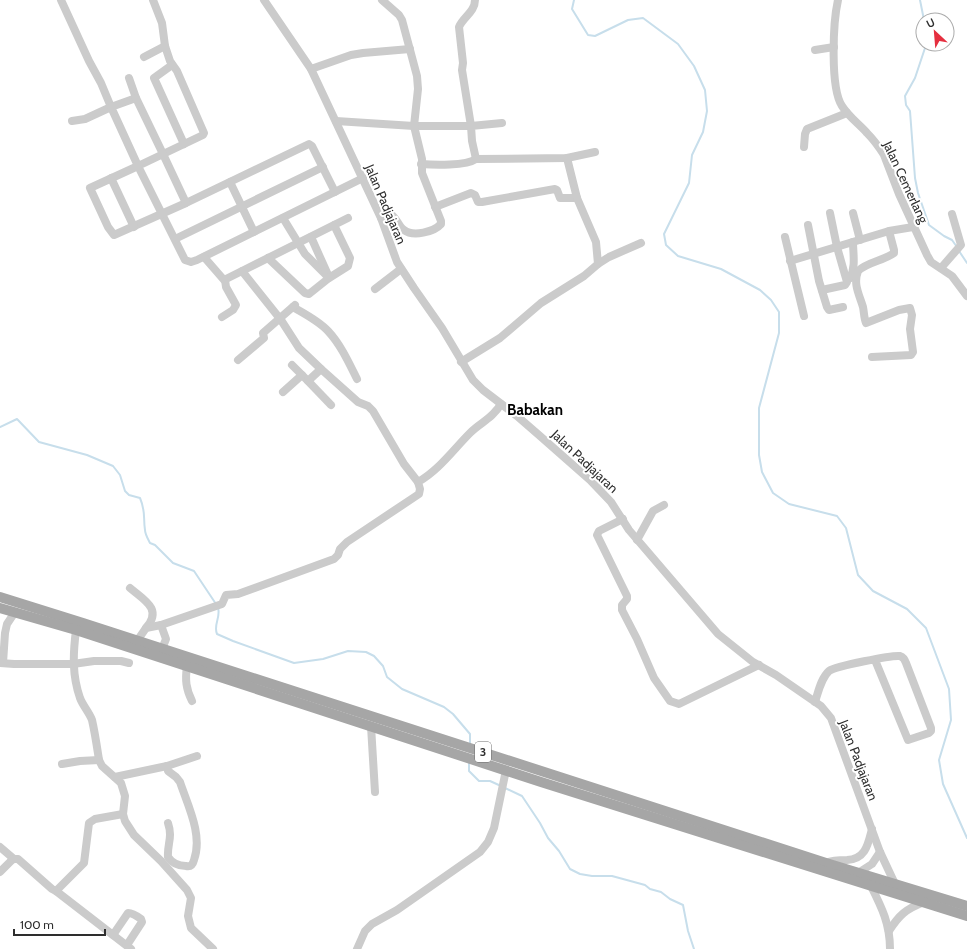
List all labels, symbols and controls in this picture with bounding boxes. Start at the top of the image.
north arrow [915,12,955,52]
text: U [924,15,937,31]
street label: Jalan Cemerlang [880,138,932,226]
street label: Jalan Padjajaran [361,161,410,247]
district label: Babakan [507,401,563,419]
street label: Jalan Padjajaran [547,425,622,497]
street label: Jalan Padjajaran [835,716,882,803]
road number: 3 [475,742,491,762]
scale bar [14,911,105,937]
text: 100 m [20,917,54,932]

